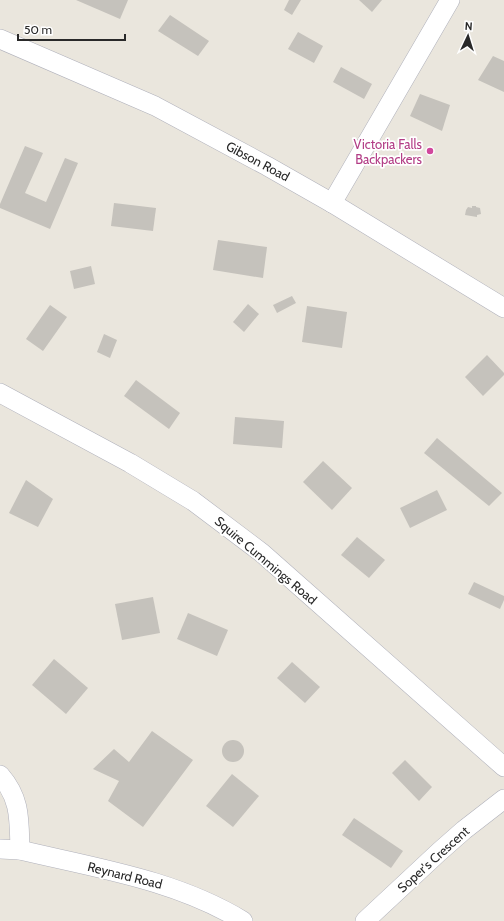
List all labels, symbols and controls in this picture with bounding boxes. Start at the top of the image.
scale bar [18,16,125,42]
north arrow [448,16,488,56]
text: N [464,19,473,33]
text: 50 m [24,22,52,37]
place label: Victoria Falls Backpackers [354,136,423,167]
street label: Gibson Road [224,138,292,184]
marker: Victoria Falls Backpackers [425,146,435,156]
street label: Squire Cummings Road [212,513,320,607]
street label: Soper's Crescent [394,822,473,895]
street label: Reynard Road [86,858,164,892]

